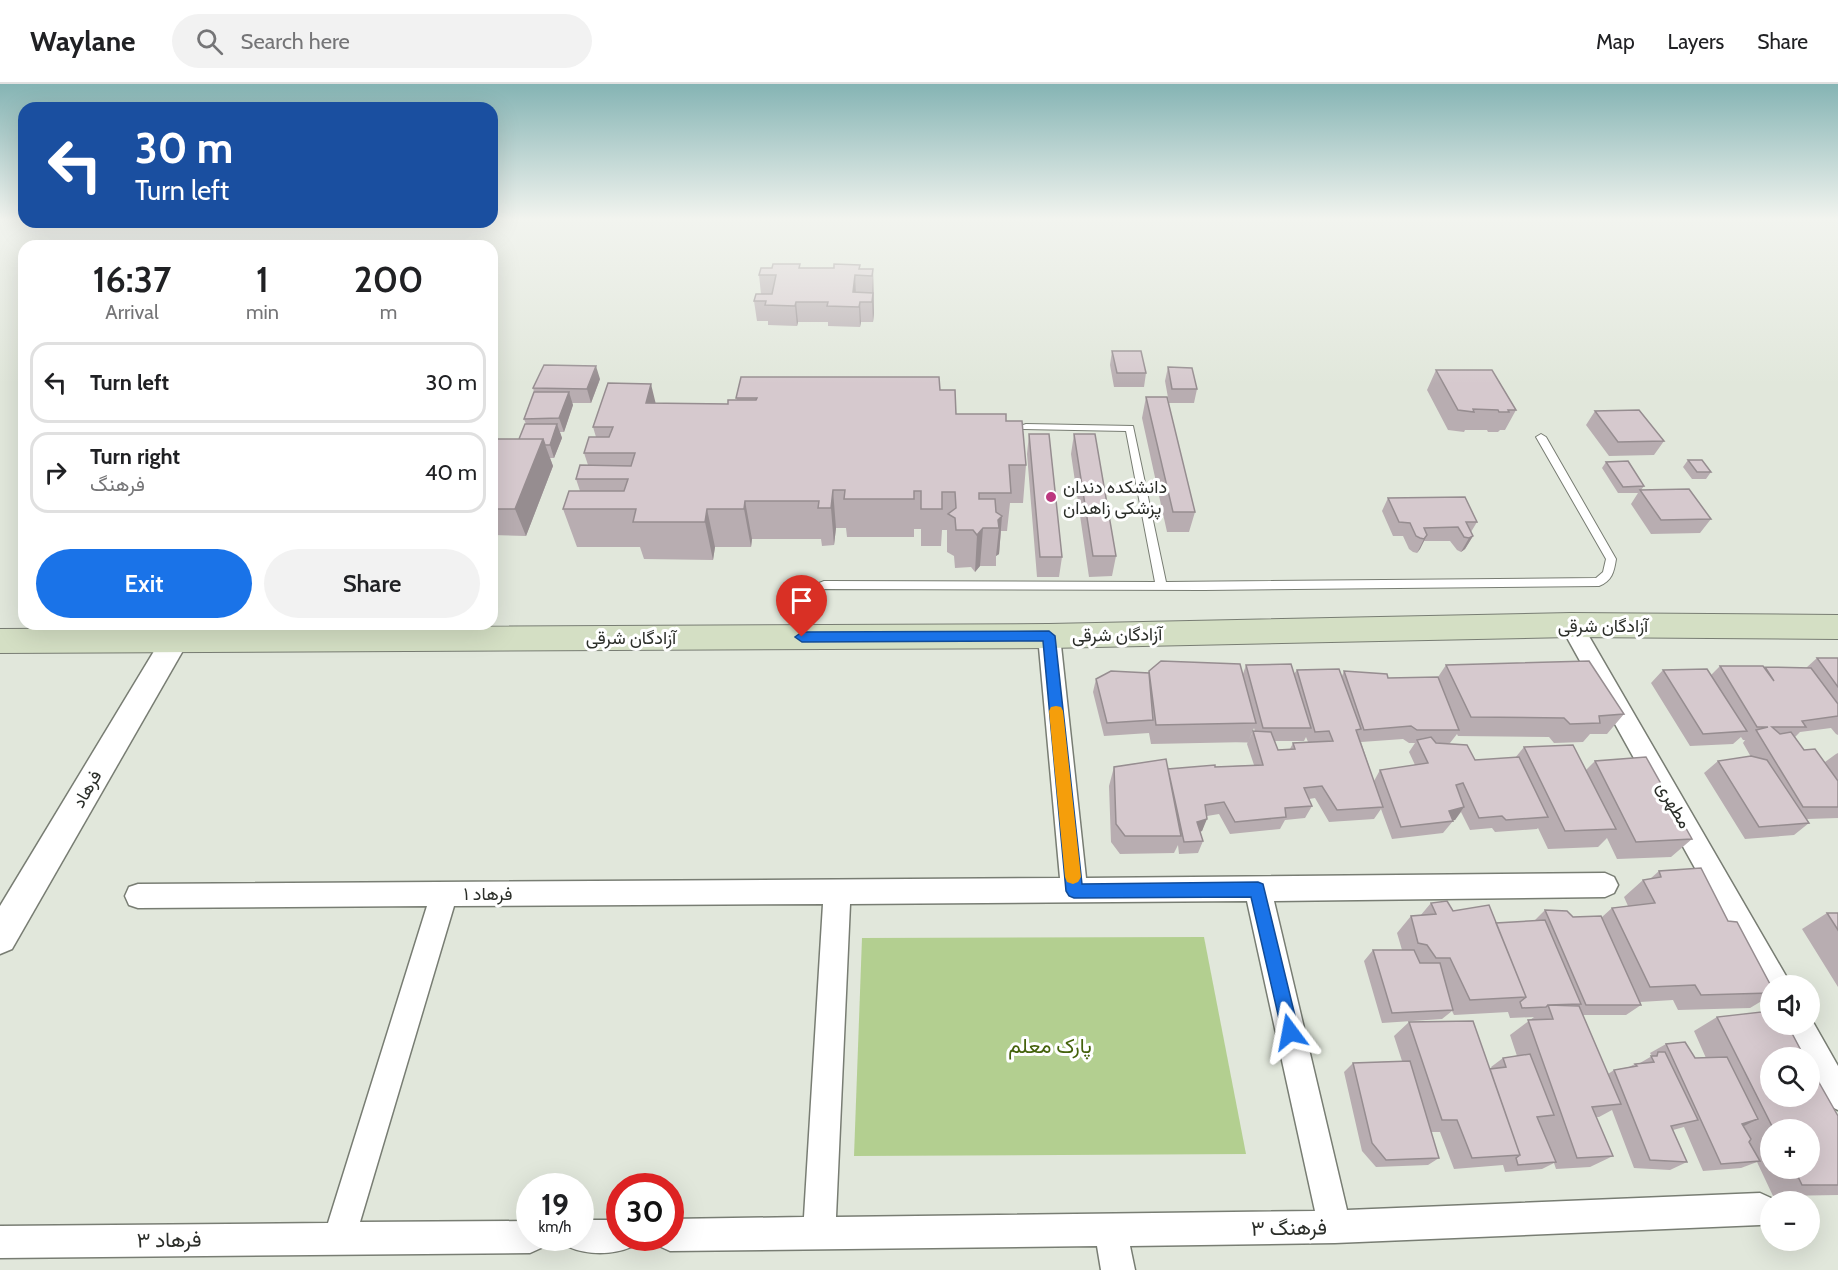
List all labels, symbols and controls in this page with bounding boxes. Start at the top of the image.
search box [172,14,592,68]
text: Waylane [30,24,136,58]
icon: search [193,25,226,58]
text: Search here [241,28,350,55]
text: Map [1596,29,1635,54]
text: Layers [1668,29,1724,54]
text: Share [1757,29,1808,54]
text: 30 m [135,122,233,174]
icon: left [36,126,114,204]
text: Turn left [135,174,229,207]
text: 16:37 [93,257,171,301]
text: 1 [256,257,269,301]
text: 200 [354,257,423,301]
text: Arrival [105,300,159,324]
text: min [246,300,279,324]
text: m [380,300,397,324]
icon: left [39,366,72,399]
text: Turn left [90,369,169,396]
text: 30 m [425,369,477,396]
text: Turn right [90,443,180,470]
icon: right [39,456,72,489]
text: 40 m [425,459,477,486]
text: فرهنگ [90,472,145,496]
place label: دانشکده دندان پزشکی زاهدان [1063,476,1167,520]
marker: دانشکده دندان پزشکی زاهدان [1044,490,1058,504]
button: Exit [36,549,252,618]
button: Share [264,549,480,618]
pin [776,575,827,637]
icon: arrive [785,584,818,617]
street label: آزادگان شرقی [1558,615,1650,637]
street label: آزادگان شرقی [1072,623,1164,647]
street label: آزادگان شرقی [586,627,678,649]
street label: فرهاد [68,766,106,812]
street label: مطهری [1652,778,1696,832]
street label: فرهاد ۱ [464,883,512,905]
map controls [1760,975,1820,1251]
button: sound [1760,975,1820,1035]
position arrow [1258,1000,1322,1064]
park label: پارک معلم [1008,1033,1092,1060]
button: search [1760,1047,1820,1107]
button: + [1760,1119,1820,1179]
speed limit sign: 30 [606,1173,684,1251]
text: 19 [541,1186,569,1223]
button: − [1760,1191,1820,1251]
street label: فرهنگ ۳ [1251,1214,1327,1242]
text: km/h [539,1218,571,1236]
street label: فرهاد ۳ [136,1226,202,1254]

